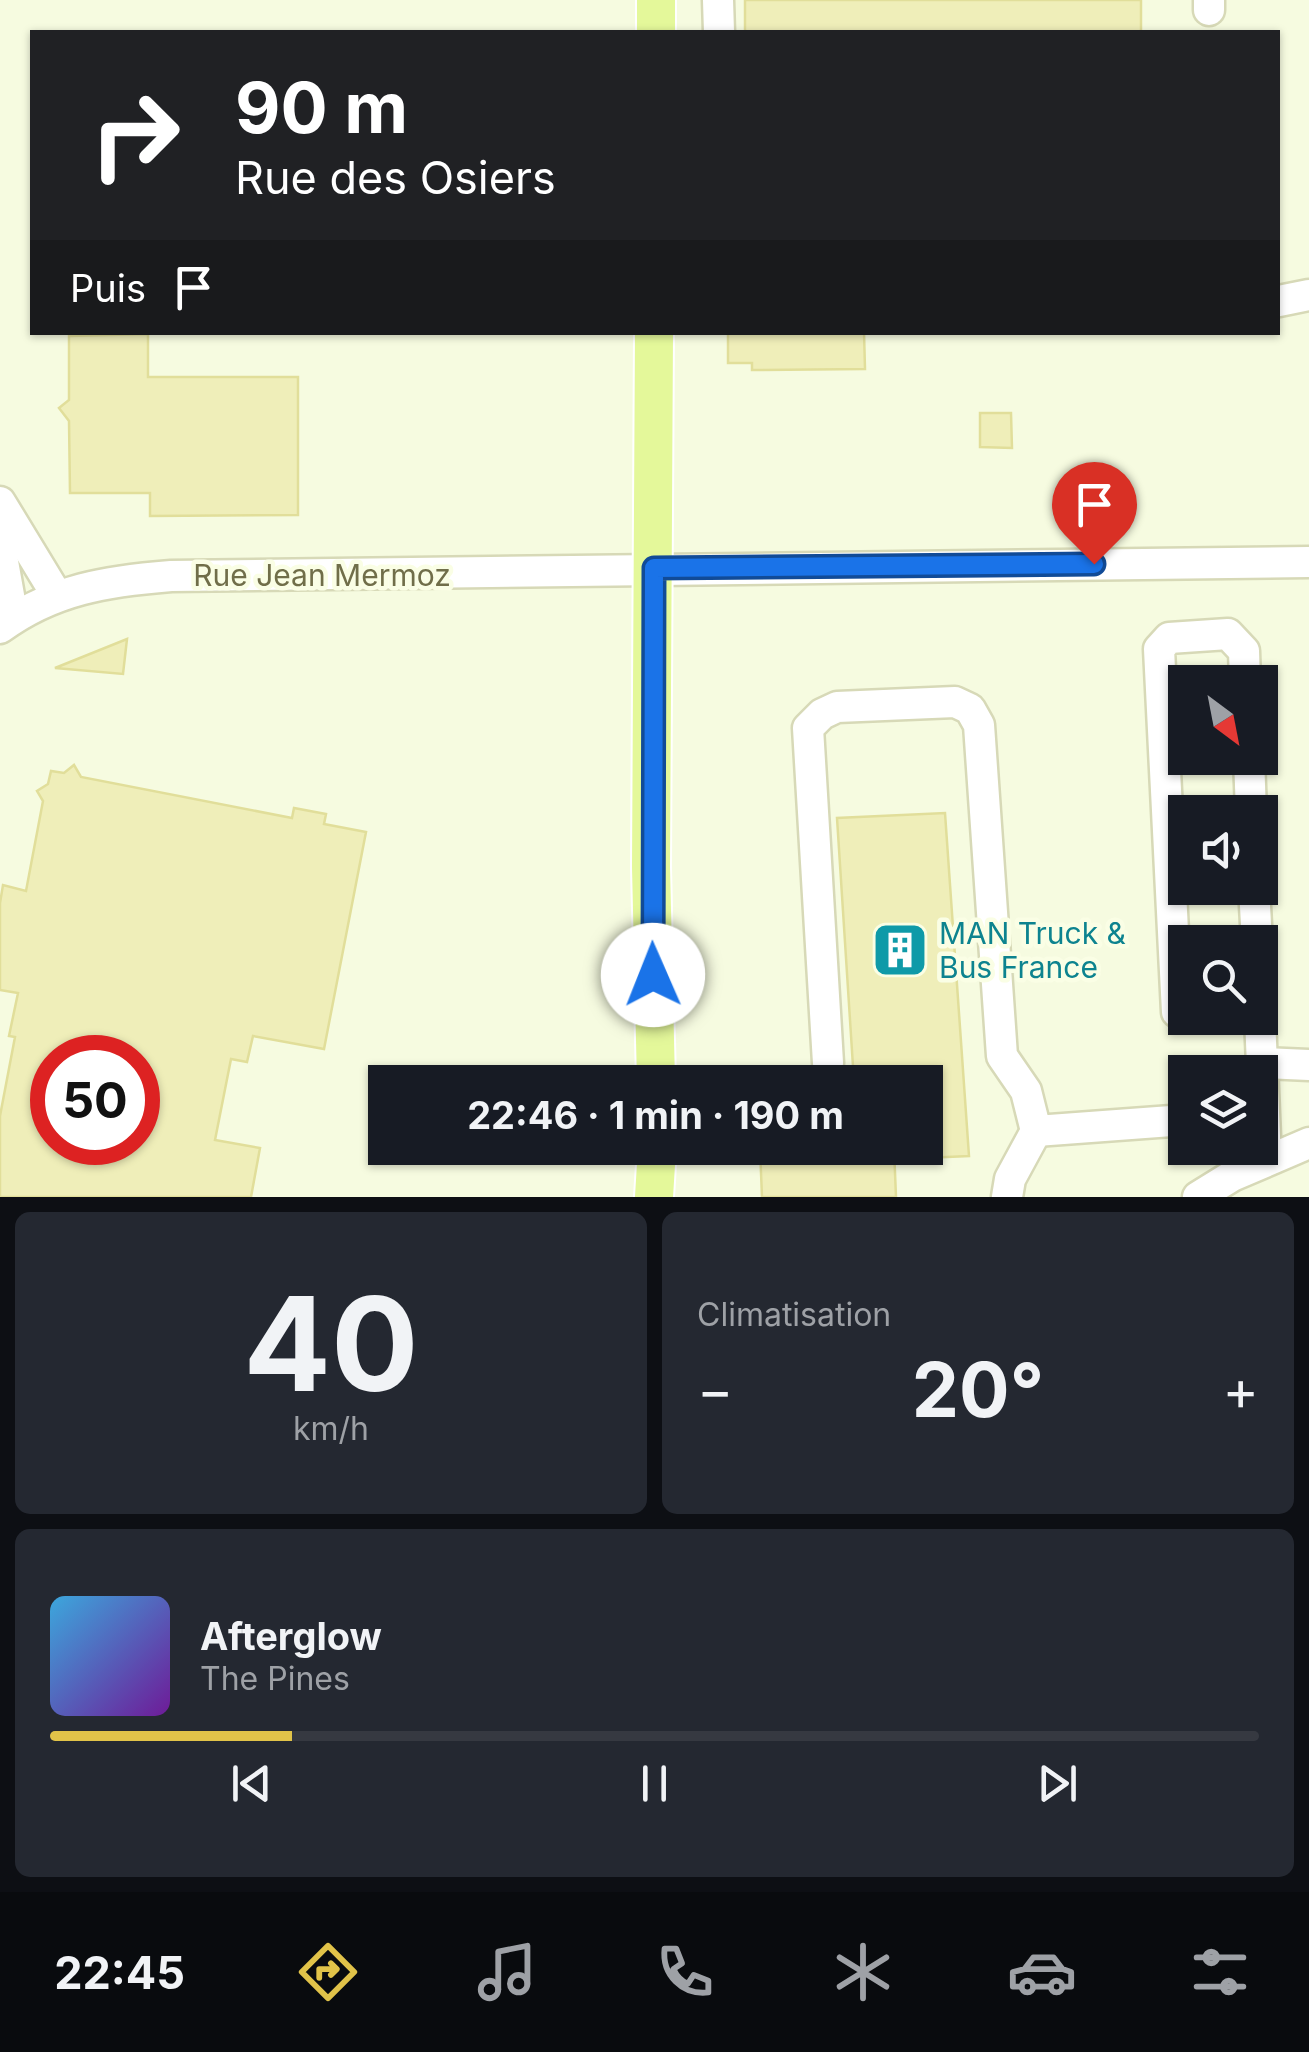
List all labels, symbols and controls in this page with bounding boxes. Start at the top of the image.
text: 90 m [235,65,408,150]
icon: right [70,70,200,200]
text: Rue des Osiers [235,150,556,205]
icon: arrive [166,260,221,315]
text: Puis [70,265,146,311]
pin [1052,462,1137,565]
icon: arrive [1067,477,1122,532]
street label: Rue Jean Mermoz [193,557,451,593]
north arrow [1168,665,1278,775]
map controls [1168,665,1278,1165]
button: sound [1168,795,1278,905]
place label: MAN Truck & Bus France [939,915,1126,985]
building icon: MAN Truck & Bus France [870,920,930,980]
position arrow [601,923,705,1027]
button: search [1168,925,1278,1035]
speed limit sign: 50 [30,1035,160,1165]
button: layers [1168,1055,1278,1165]
text: 22:46 · 1 min · 190 m [467,1092,844,1138]
text: 40 [243,1265,419,1422]
text: Climatisation [697,1295,891,1334]
text: 20° [912,1344,1044,1435]
text: − [697,1357,733,1423]
text: + [1223,1357,1259,1423]
text: km/h [293,1409,369,1448]
text: Afterglow [200,1613,382,1659]
text: The Pines [200,1659,350,1698]
icon: previous [224,1756,279,1811]
icon: pause [627,1756,682,1811]
icon: next [1030,1756,1085,1811]
icon: directions [293,1937,363,2007]
icon: music [472,1937,542,2007]
icon: phone [650,1937,720,2007]
icon: climate [828,1937,898,2007]
icon: car [1007,1937,1077,2007]
icon: filters [1185,1937,1255,2007]
text: 22:45 [54,1945,185,2000]

